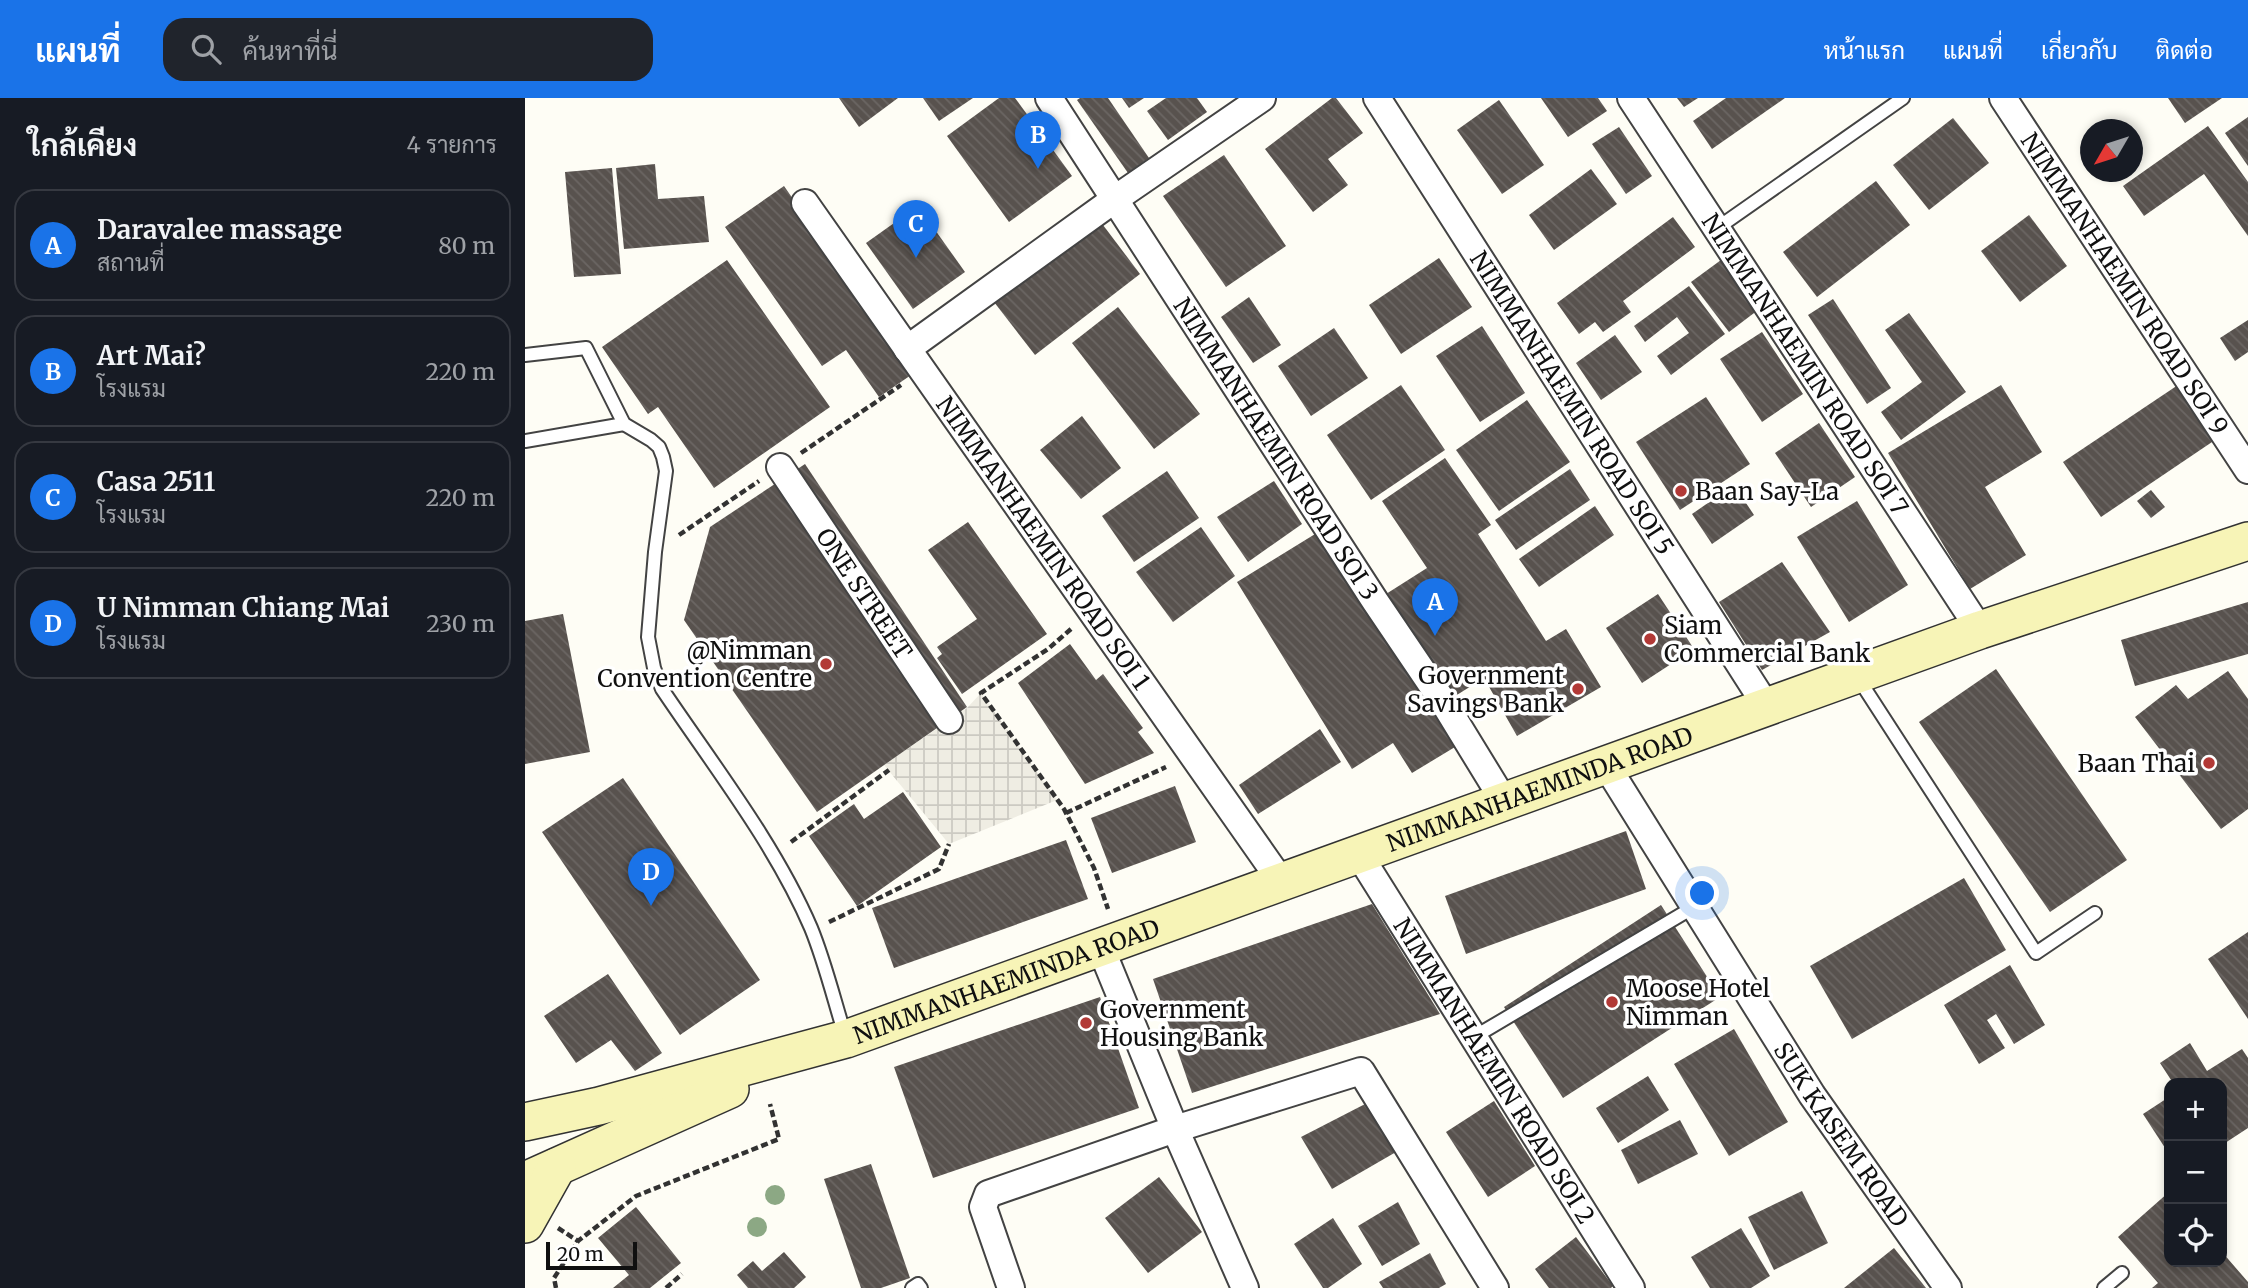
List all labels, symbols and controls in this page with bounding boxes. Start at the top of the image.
search box [163,18,653,81]
text: แผนที่ [35,30,121,71]
icon: search [187,30,225,68]
text: ค้นหาที่นี่ [243,34,338,67]
text: หน้าแรก [1824,35,1905,66]
text: แผนที่ [1943,35,2003,66]
text: เกี่ยวกับ [2041,35,2118,66]
text: ติดต่อ [2156,35,2213,66]
pin: B [1015,111,1061,169]
north arrow [2080,119,2143,182]
text: ใกล้เคียง [28,126,137,164]
street label: NIMMANHAEMIN ROAD SOI 9 [2014,127,2236,440]
text: 4 รายการ [406,130,497,159]
pin: C [893,200,939,258]
street label: NIMMANHAEMIN ROAD SOI 7 [1695,207,1916,521]
text: Daravalee massage [97,213,342,246]
text: A [45,231,61,260]
text: 80 m [438,231,495,260]
street label: NIMMANHAEMIN ROAD SOI 5 [1463,245,1681,561]
text: สถานที่ [97,248,165,277]
street label: NIMMANHAEMIN ROAD SOI 3 [1167,292,1386,606]
text: Art Mai? [97,339,206,372]
text: B [45,357,61,386]
text: 220 m [425,357,495,386]
text: โรงแรม [97,374,166,403]
street label: NIMMANHAEMIN ROAD SOI 1 [930,390,1157,696]
text: Casa 2511 [97,465,215,498]
place label: Baan Say-La [1695,476,1839,507]
text: C [45,483,61,512]
text: 220 m [425,483,495,512]
marker: Baan Say-La [1673,483,1689,499]
text: โรงแรม [97,500,166,529]
street label: ONE STREET [810,522,919,665]
pin: A [1412,578,1458,636]
text: U Nimman Chiang Mai [97,591,389,624]
text: D [44,609,62,638]
text: 230 m [426,609,495,638]
place label: Siam Commercial Bank [1664,610,1871,669]
text: โรงแรม [97,626,166,655]
marker: Siam Commercial Bank [1642,631,1658,647]
place label: @Nimman Convention Centre [597,635,812,694]
marker: @Nimman Convention Centre [818,656,834,672]
place label: Government Savings Bank [1407,660,1565,719]
marker: Government Savings Bank [1570,681,1586,697]
street label: NIMMANHAEMINDA ROAD [1382,719,1697,858]
place label: Baan Thai [2077,748,2195,779]
marker: Baan Thai [2201,755,2217,771]
pin: D [628,848,674,906]
your location [1685,876,1719,910]
street label: NIMMANHAEMINDA ROAD [849,912,1164,1051]
street label: NIMMANHAEMIN ROAD SOI 2 [1387,912,1602,1229]
place label: Moose Hotel Nimman [1626,973,1770,1032]
place label: Government Housing Bank [1100,994,1264,1053]
marker: Moose Hotel Nimman [1604,994,1620,1010]
marker: Government Housing Bank [1078,1015,1094,1031]
street label: SUK KASEM ROAD [1767,1036,1915,1233]
map controls [2164,1078,2227,1267]
button: + [2164,1078,2227,1141]
button: − [2164,1141,2227,1204]
button: locate [2164,1204,2227,1267]
scale bar [546,1239,637,1271]
text: 20 m [557,1242,604,1266]

